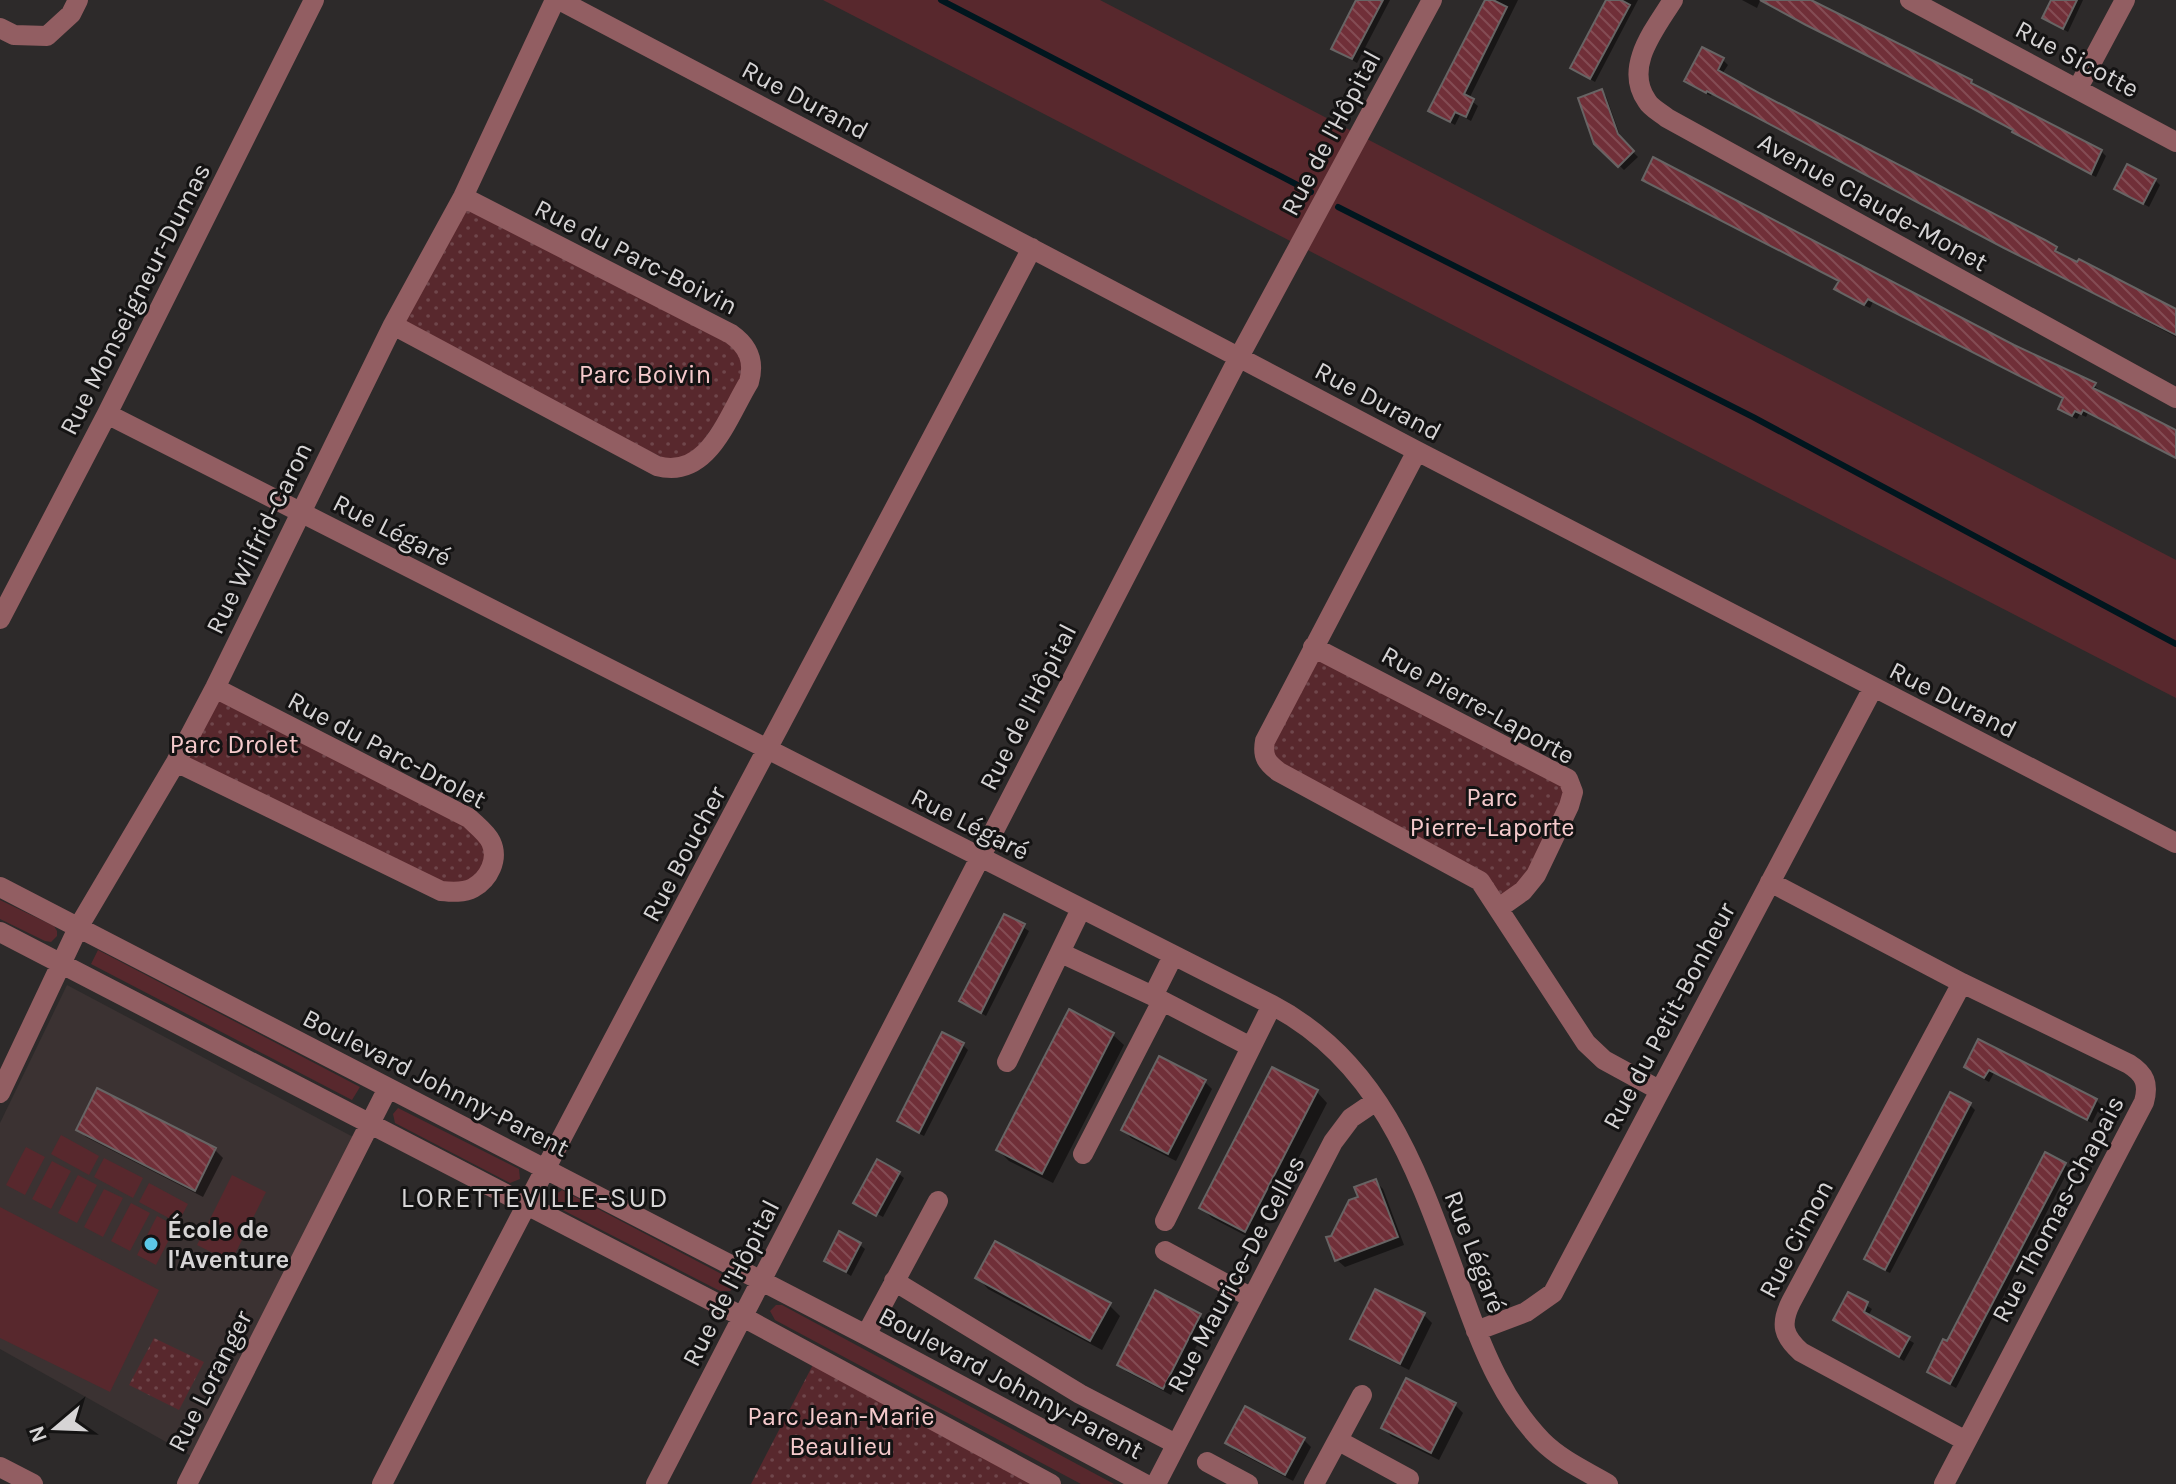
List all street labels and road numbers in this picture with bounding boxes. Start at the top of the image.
street label: Rue Sicotte [2010,14,2144,104]
street label: Rue de l'Hôpital [1274,45,1388,221]
street label: Rue Durand [736,54,874,146]
street label: Avenue Claude-Monet [1753,126,1993,278]
street label: Rue Monseigneur-Dumas [53,158,217,440]
street label: Rue du Parc-Boivin [529,192,743,322]
street label: Rue Durand [1309,355,1447,447]
street label: Rue Wilfrid-Caron [199,437,319,639]
street label: Rue Légaré [328,487,456,573]
street label: Rue de l'Hôpital [973,619,1083,795]
street label: Rue Pierre-Laporte [1376,639,1580,771]
street label: Rue Durand [1884,655,2022,745]
street label: Rue du Parc-Drolet [282,685,492,815]
street label: Rue Boucher [635,780,733,927]
street label: Rue Légaré [906,781,1034,867]
street label: Rue du Petit-Bonheur [1596,897,1742,1135]
street label: Boulevard Johnny-Parent [298,1002,575,1164]
street label: Rue Thomas-Chapais [1985,1090,2131,1328]
street label: Rue Maurice-De Celles [1160,1150,1312,1398]
street label: Rue Cimon [1752,1175,1840,1303]
street label: Rue Légaré [1438,1186,1512,1318]
street label: Rue de l'Hôpital [676,1195,786,1371]
street label: Boulevard Johnny-Parent [874,1300,1149,1466]
street label: Rue Loranger [161,1305,259,1457]

